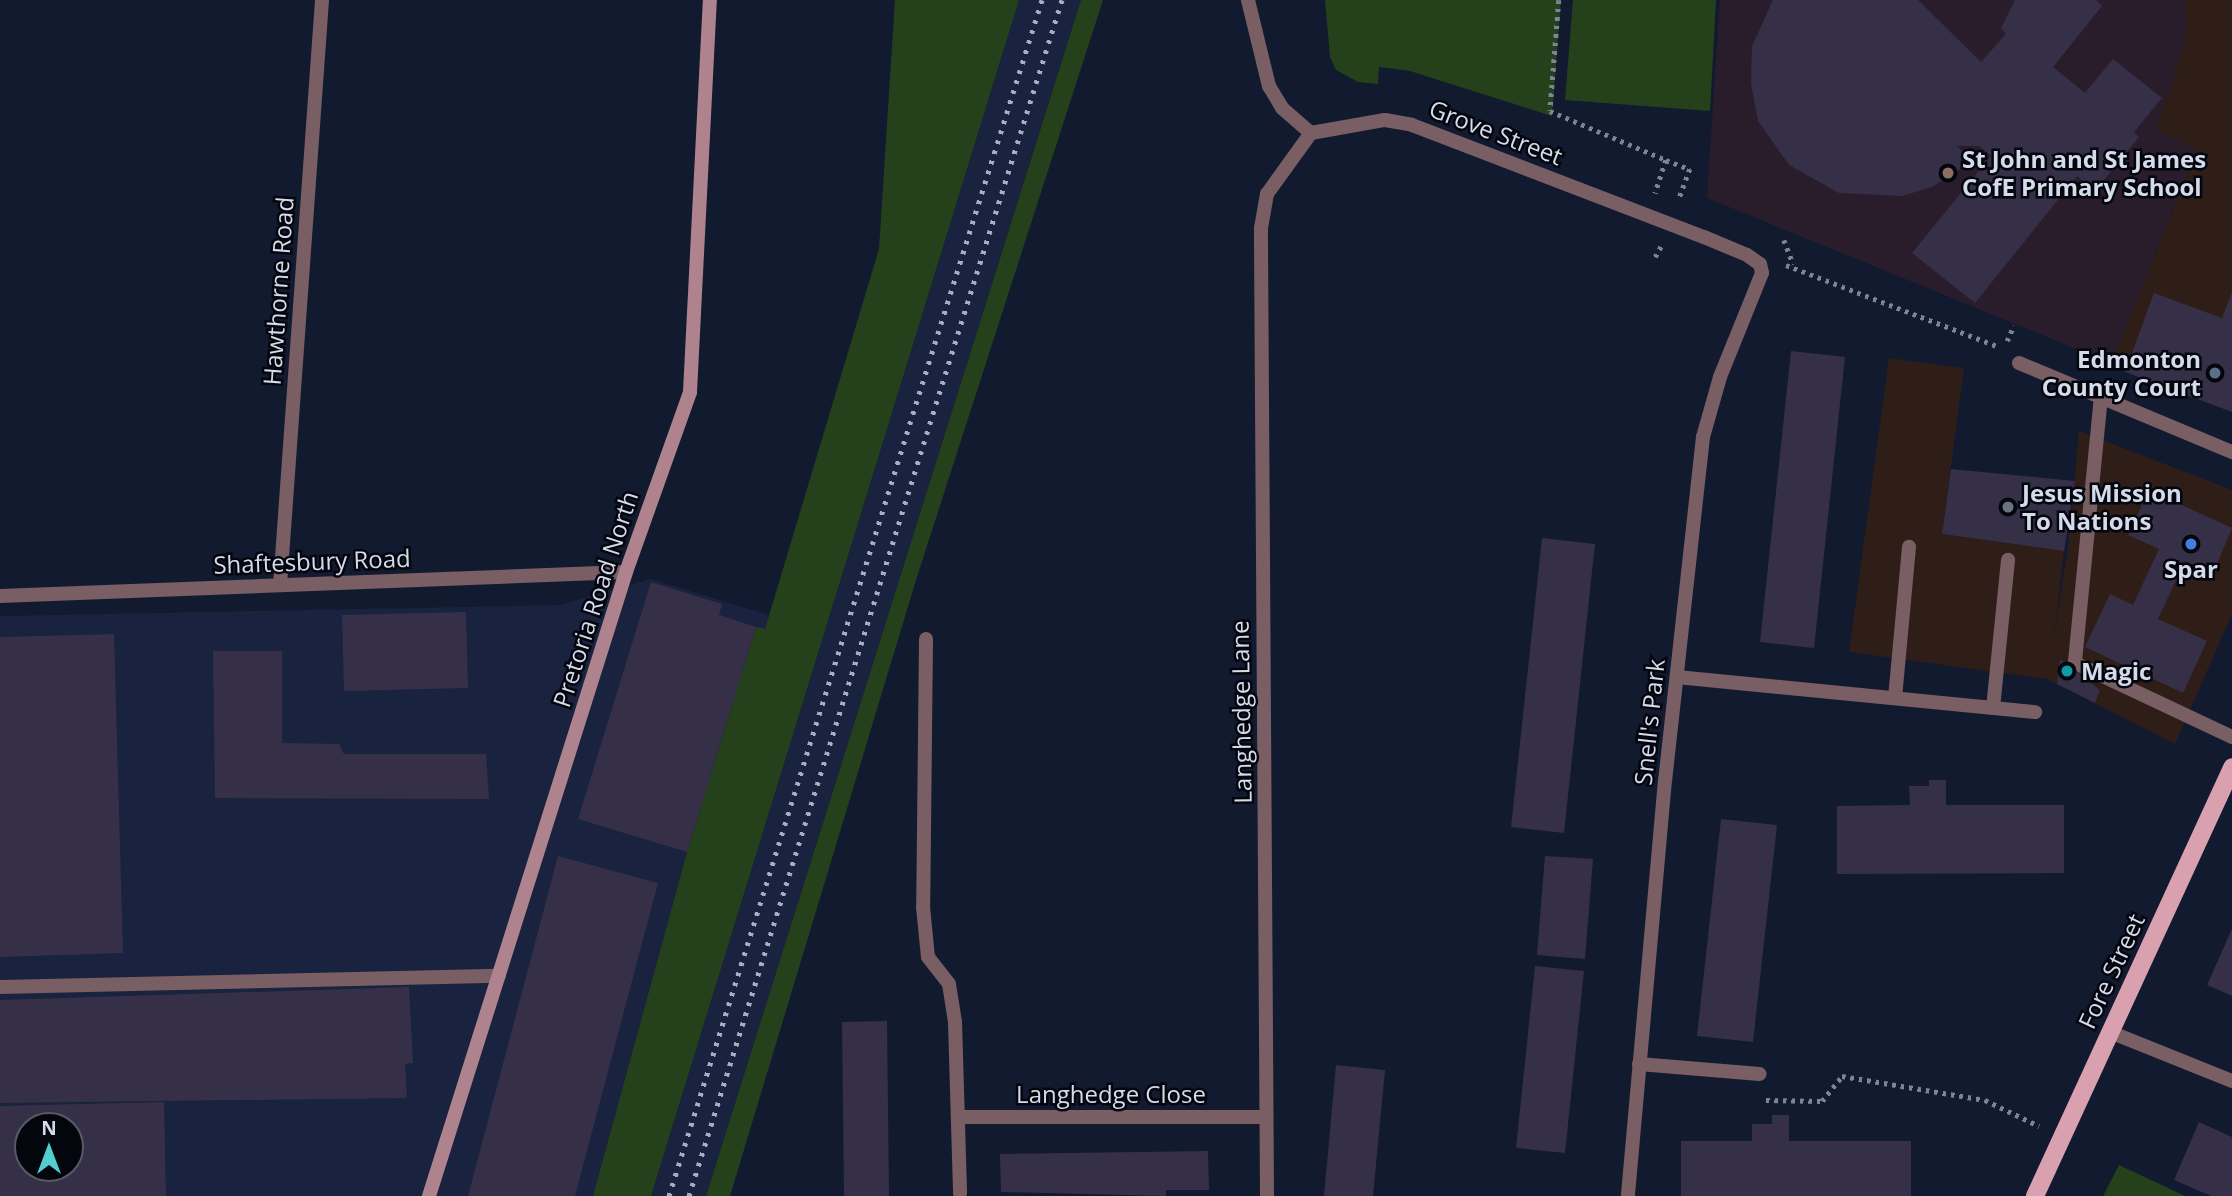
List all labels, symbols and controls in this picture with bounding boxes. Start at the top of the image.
street label: Grove Street [1425,93,1567,171]
place label: St John and St James CofE Primary School [1962,145,2206,201]
marker: St John and St James CofE Primary School [1940,165,1956,181]
street label: Hawthorne Road [257,196,299,386]
place label: Edmonton County Court [2042,345,2201,401]
marker: Edmonton County Court [2207,365,2223,381]
place label: Jesus Mission To Nations [2022,479,2182,535]
street label: Pretoria Road North [547,487,643,711]
marker: Jesus Mission To Nations [2000,499,2016,515]
marker: Spar [2183,536,2199,552]
street label: Shaftesbury Road [213,543,411,579]
place label: Spar [2164,555,2218,583]
street label: Langhedge Lane [1225,620,1257,804]
place label: Magic [2081,657,2151,685]
street label: Snell's Park [1628,658,1670,786]
marker: Magic [2059,663,2075,679]
street label: Fore Street [2072,909,2150,1033]
street label: Langhedge Close [1016,1080,1206,1108]
north arrow [14,1112,84,1182]
text: N [41,1115,57,1141]

